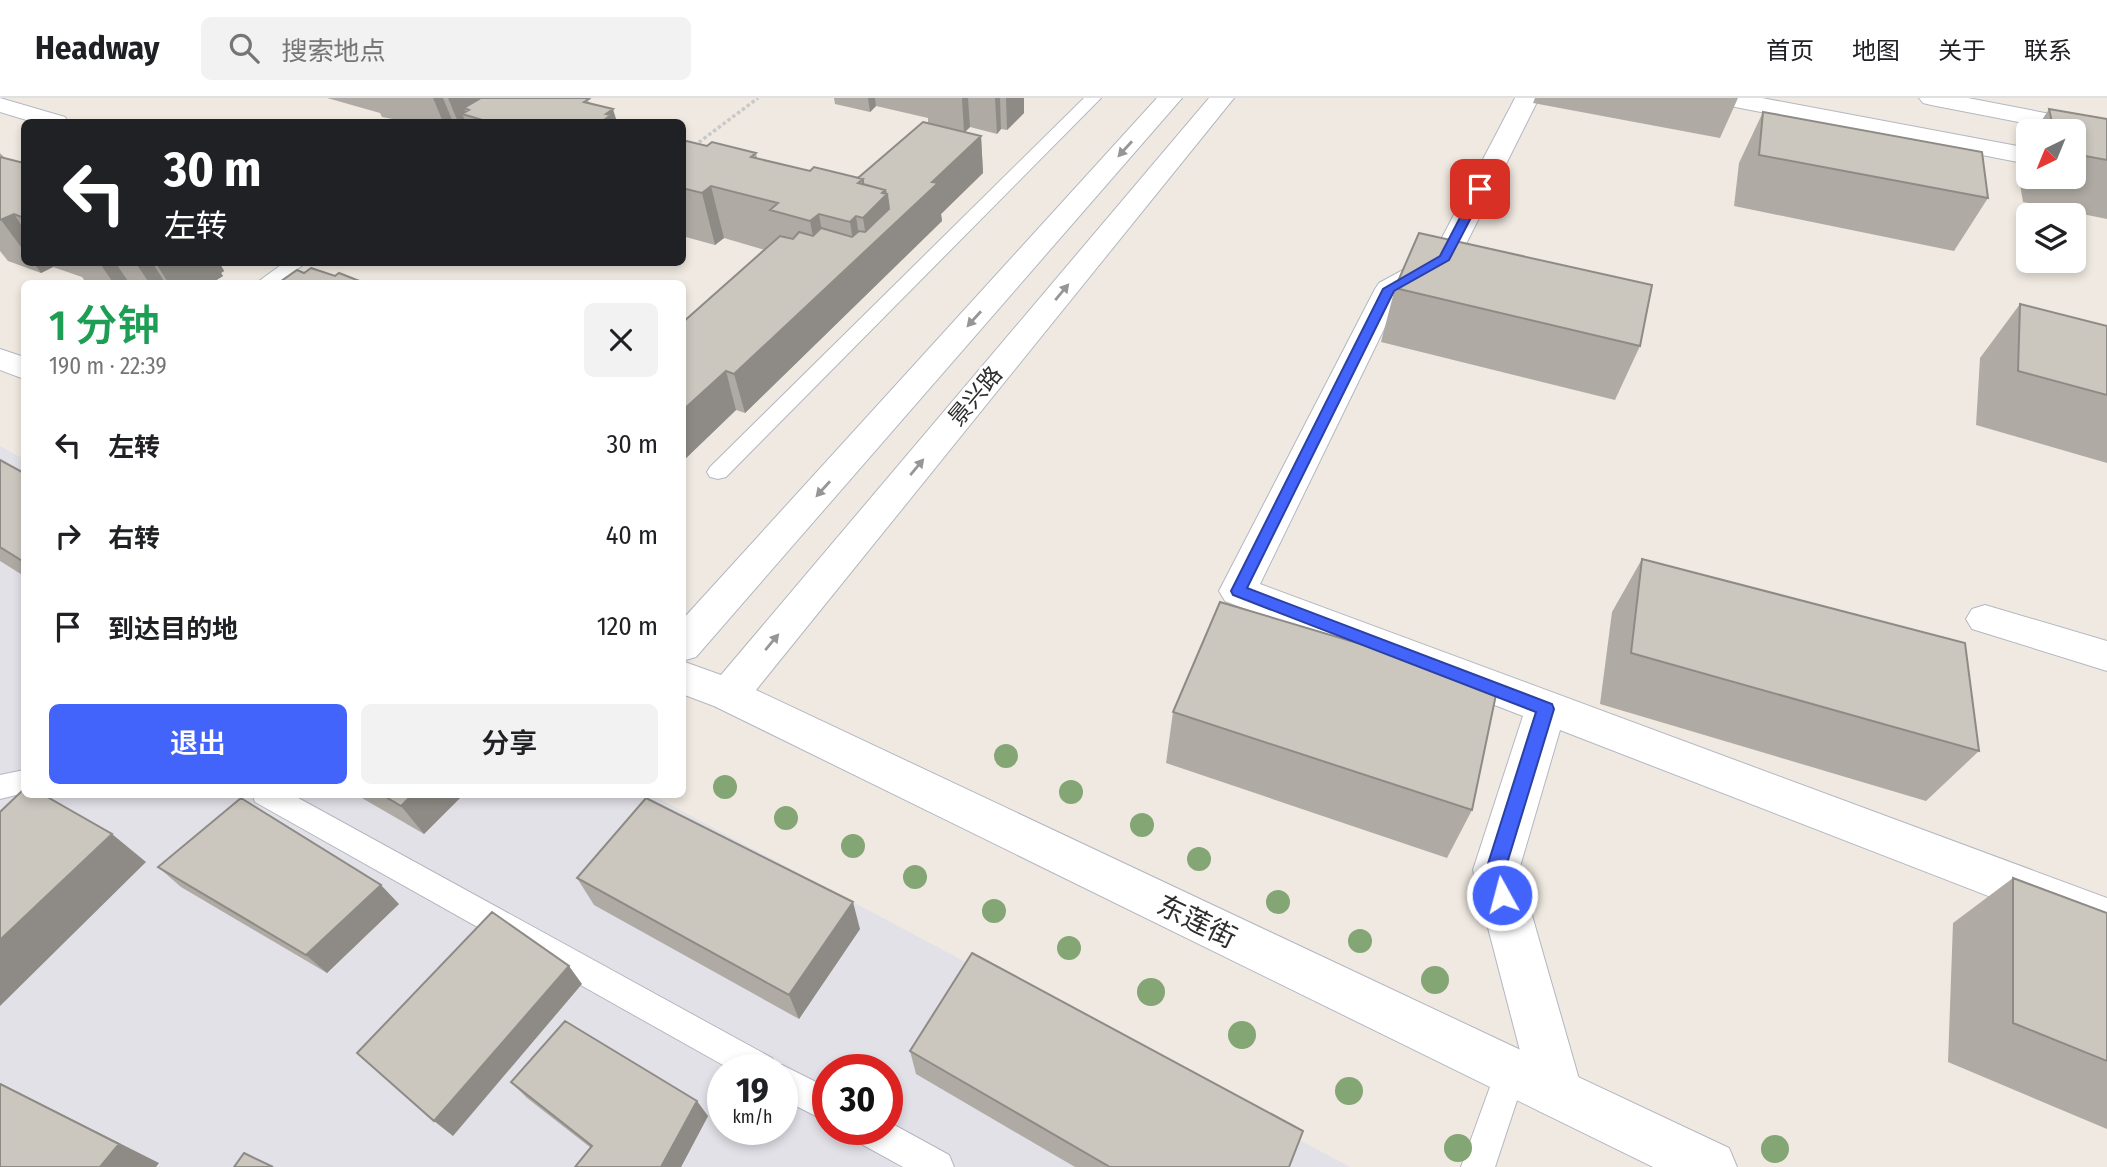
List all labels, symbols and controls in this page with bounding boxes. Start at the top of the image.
search box [201,17,691,80]
text: Headway [35,28,159,68]
icon: search [225,29,263,67]
text: 搜索地点 [281,36,386,67]
text: 首页 [1766,37,1814,65]
text: 地图 [1852,37,1900,65]
text: 关于 [1938,37,1986,65]
text: 联系 [2024,37,2072,65]
north arrow [2016,119,2086,189]
map controls [2016,119,2086,273]
text: 30 m [164,140,262,199]
one-way arrow [1117,140,1133,158]
icon: left [49,147,140,238]
pin [1450,159,1510,219]
icon: arrive [1461,170,1499,208]
button: layers [2016,203,2086,273]
text: 左转 [164,207,228,245]
one-way arrow [1054,283,1069,300]
text: 1 分钟 [49,301,160,351]
button: close [584,303,658,377]
one-way arrow [966,310,982,328]
text: 190 m · 22:39 [49,352,167,380]
street label: 景兴路 [942,361,1008,431]
icon: left [49,426,87,464]
text: 30 m [607,429,658,460]
text: 左转 [108,432,160,463]
one-way arrow [909,458,925,476]
one-way arrow [815,480,831,497]
icon: right [49,517,87,555]
text: 40 m [606,520,658,551]
text: 右转 [108,523,160,554]
icon: arrive [49,608,87,646]
text: 120 m [597,611,658,642]
text: 到达目的地 [108,614,238,645]
one-way arrow [764,634,779,652]
button: 退出 [49,704,347,784]
button: 分享 [361,704,658,784]
position arrow [1465,858,1539,932]
street label: 东莲街 [1152,888,1242,955]
speed limit sign: 30 [812,1054,903,1145]
text: 19 [736,1069,769,1111]
text: km/h [732,1106,773,1128]

